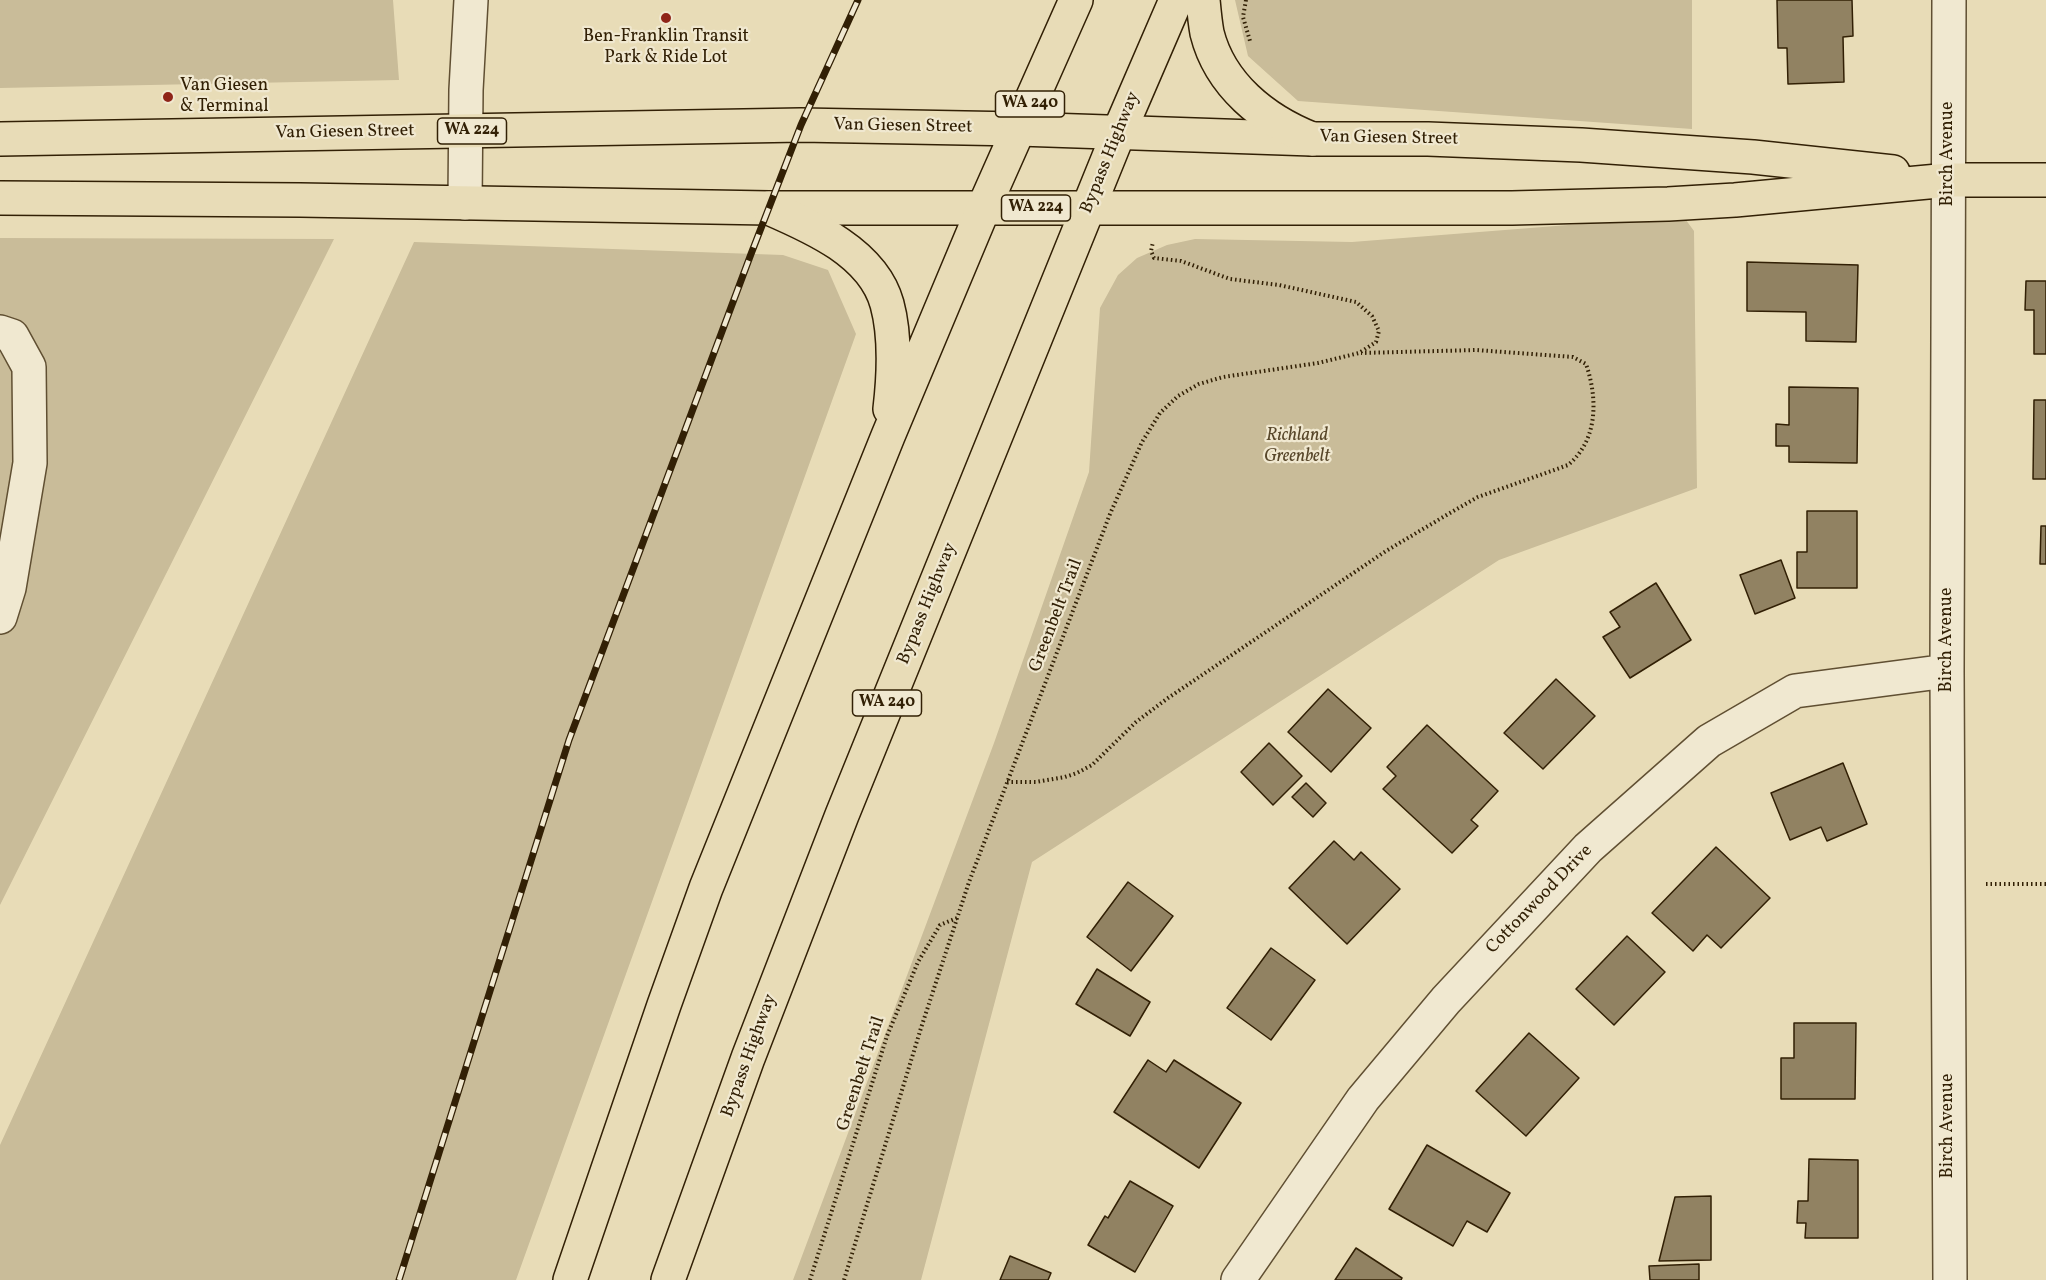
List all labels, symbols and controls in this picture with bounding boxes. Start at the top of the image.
marker: Ben-Franklin Transit Park & Ride Lot [659,11,673,25]
place label: Ben-Franklin Transit Park & Ride Lot [583,27,749,70]
place label: Van Giesen & Terminal [180,76,269,118]
street label: Bypass Highway [1077,89,1145,217]
marker: Van Giesen & Terminal [161,90,175,104]
road number: WA 240 [996,91,1064,117]
street label: Birch Avenue [1938,102,1960,206]
street label: Van Giesen Street [833,115,973,139]
road number: WA 224 [438,118,506,144]
street label: Van Giesen Street [275,121,415,145]
street label: Van Giesen Street [1319,127,1459,151]
road number: WA 224 [1002,195,1070,221]
park label: Richland Greenbelt [1264,426,1330,468]
street label: Bypass Highway [894,540,962,668]
street label: Greenbelt Trail [1026,556,1088,676]
street label: Birch Avenue [1937,588,1959,692]
road number: WA 240 [852,690,922,716]
street label: Cottonwood Drive [1482,841,1598,959]
street label: Bypass Highway [718,991,782,1121]
street label: Greenbelt Trail [833,1014,891,1134]
street label: Birch Avenue [1938,1074,1960,1178]

